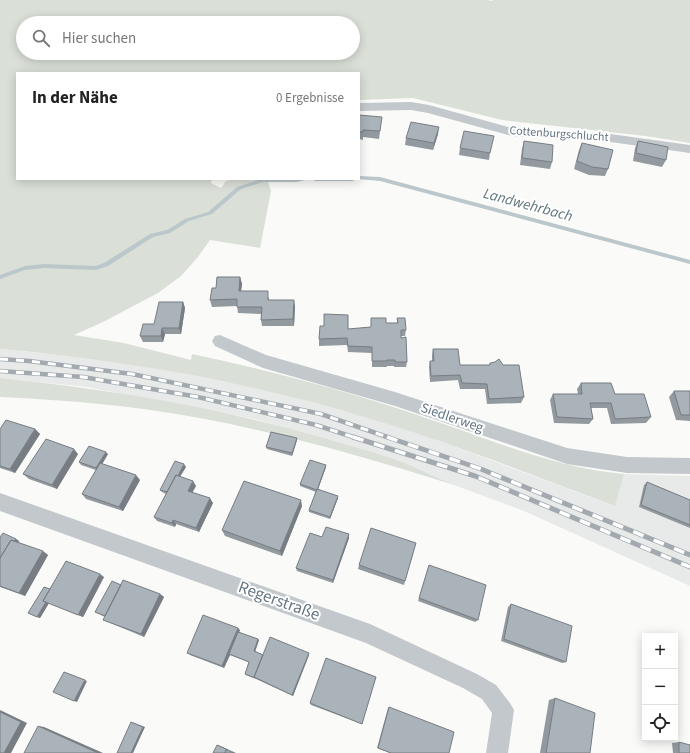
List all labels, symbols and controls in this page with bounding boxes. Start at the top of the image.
search box [16,16,360,60]
icon: search [30,27,52,49]
text: Hier suchen [62,28,136,49]
text: In der Nähe [32,86,118,110]
text: 0 Ergebnisse [276,89,344,107]
street label: Cottenburgschlucht [509,122,609,146]
water label: Landwehrbach [481,183,575,227]
street label: Siedlerweg [418,398,486,438]
street label: Regerstraße [235,575,323,627]
map controls [642,633,678,741]
button: + [642,633,678,669]
button: − [642,669,678,705]
button: locate [642,705,678,741]

